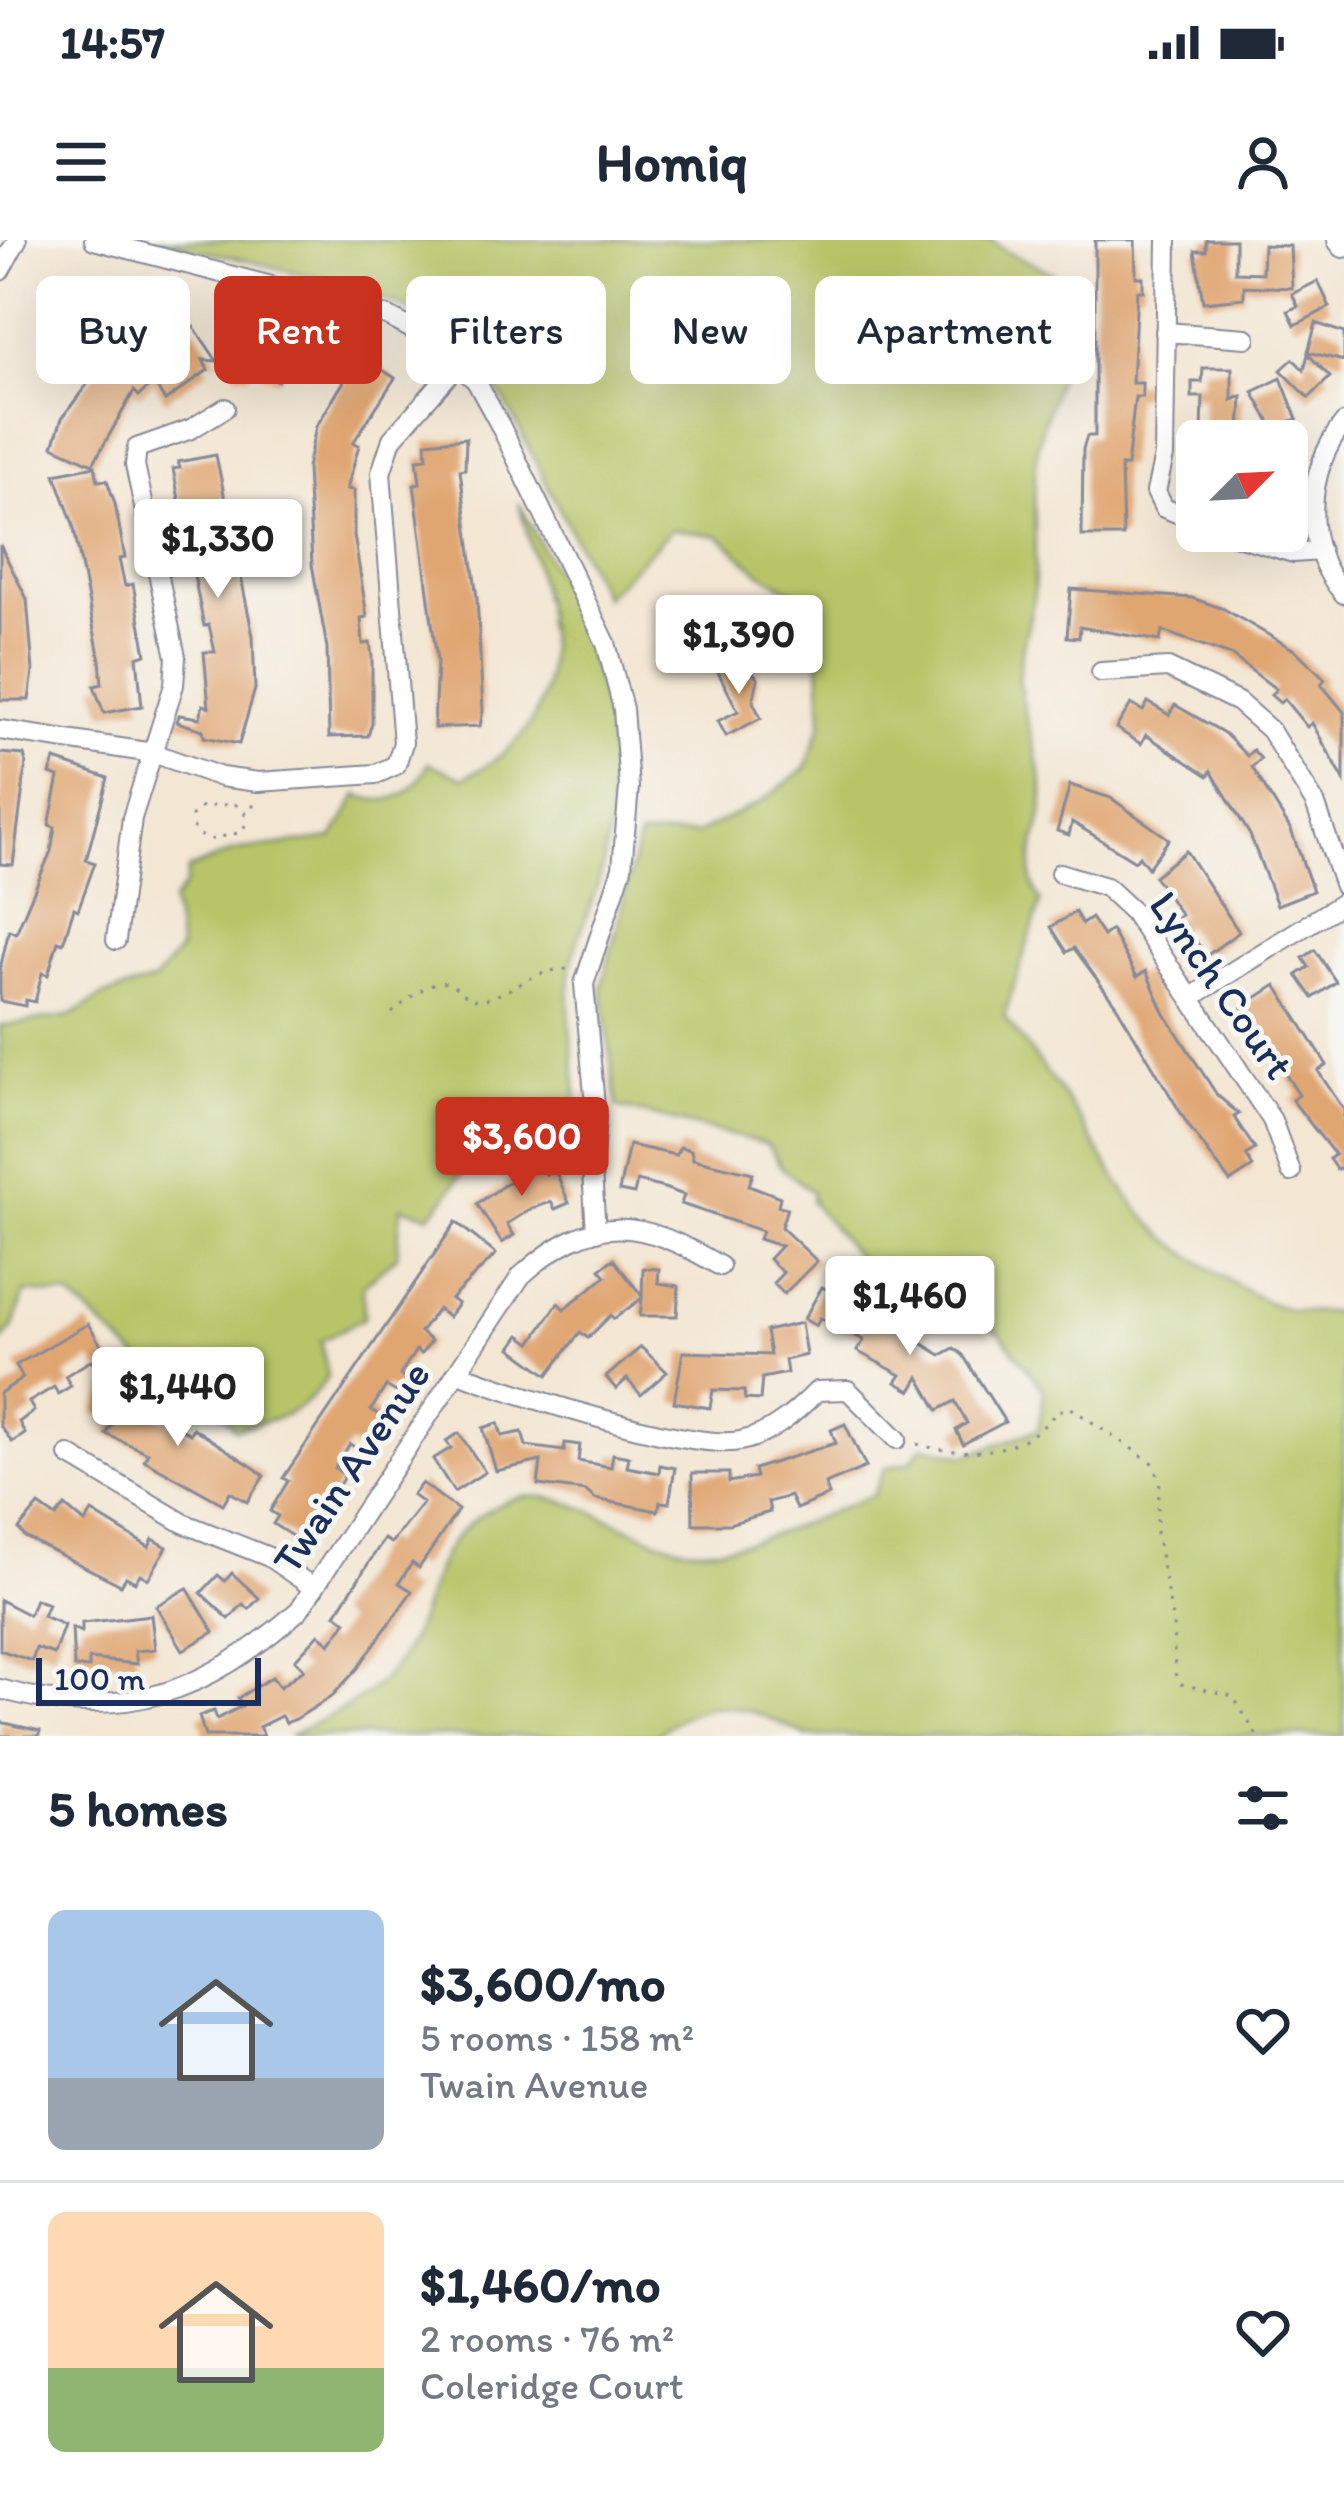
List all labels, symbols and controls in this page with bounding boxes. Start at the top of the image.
text: 14:57 [60,15,165,69]
icon: menu [48,129,114,195]
icon: person [1230,129,1296,195]
text: Homiq [596,130,748,195]
chip: Buy [36,276,190,384]
chip: Rent [214,276,382,384]
chip: Filters [406,276,606,384]
chip: New [630,276,791,384]
chip: Apartment [815,276,1095,384]
north arrow [1176,420,1308,552]
map controls [1176,420,1308,552]
pin: $1,330 [120,499,316,601]
text: $1,330 [161,514,275,561]
pin: $1,390 [641,595,837,697]
text: $1,390 [683,610,795,657]
street label: Lynch Court [1139,881,1305,1089]
pin: $3,600 [424,1097,620,1199]
text: $3,600 [463,1112,581,1159]
pin: $1,460 [812,1256,1008,1358]
text: $1,460 [852,1271,968,1318]
pin: $1,440 [80,1347,276,1449]
street label: Twain Avenue [261,1351,441,1583]
text: $1,440 [119,1362,237,1409]
scale bar [36,1652,261,1705]
text: 100 m [54,1659,145,1698]
icon: filters [1230,1775,1296,1841]
text: 5 homes [48,1778,228,1839]
text: $3,600/mo [420,1953,666,2014]
icon: home [144,1958,288,2102]
icon: heart [1230,1997,1296,2063]
text: 5 rooms · 158 m² [420,2014,694,2061]
text: Twain Avenue [420,2061,648,2108]
text: $1,460/mo [420,2254,661,2315]
icon: home [144,2260,288,2404]
icon: heart [1230,2299,1296,2365]
text: 2 rooms · 76 m² [420,2315,674,2362]
text: Coleridge Court [420,2362,684,2409]

